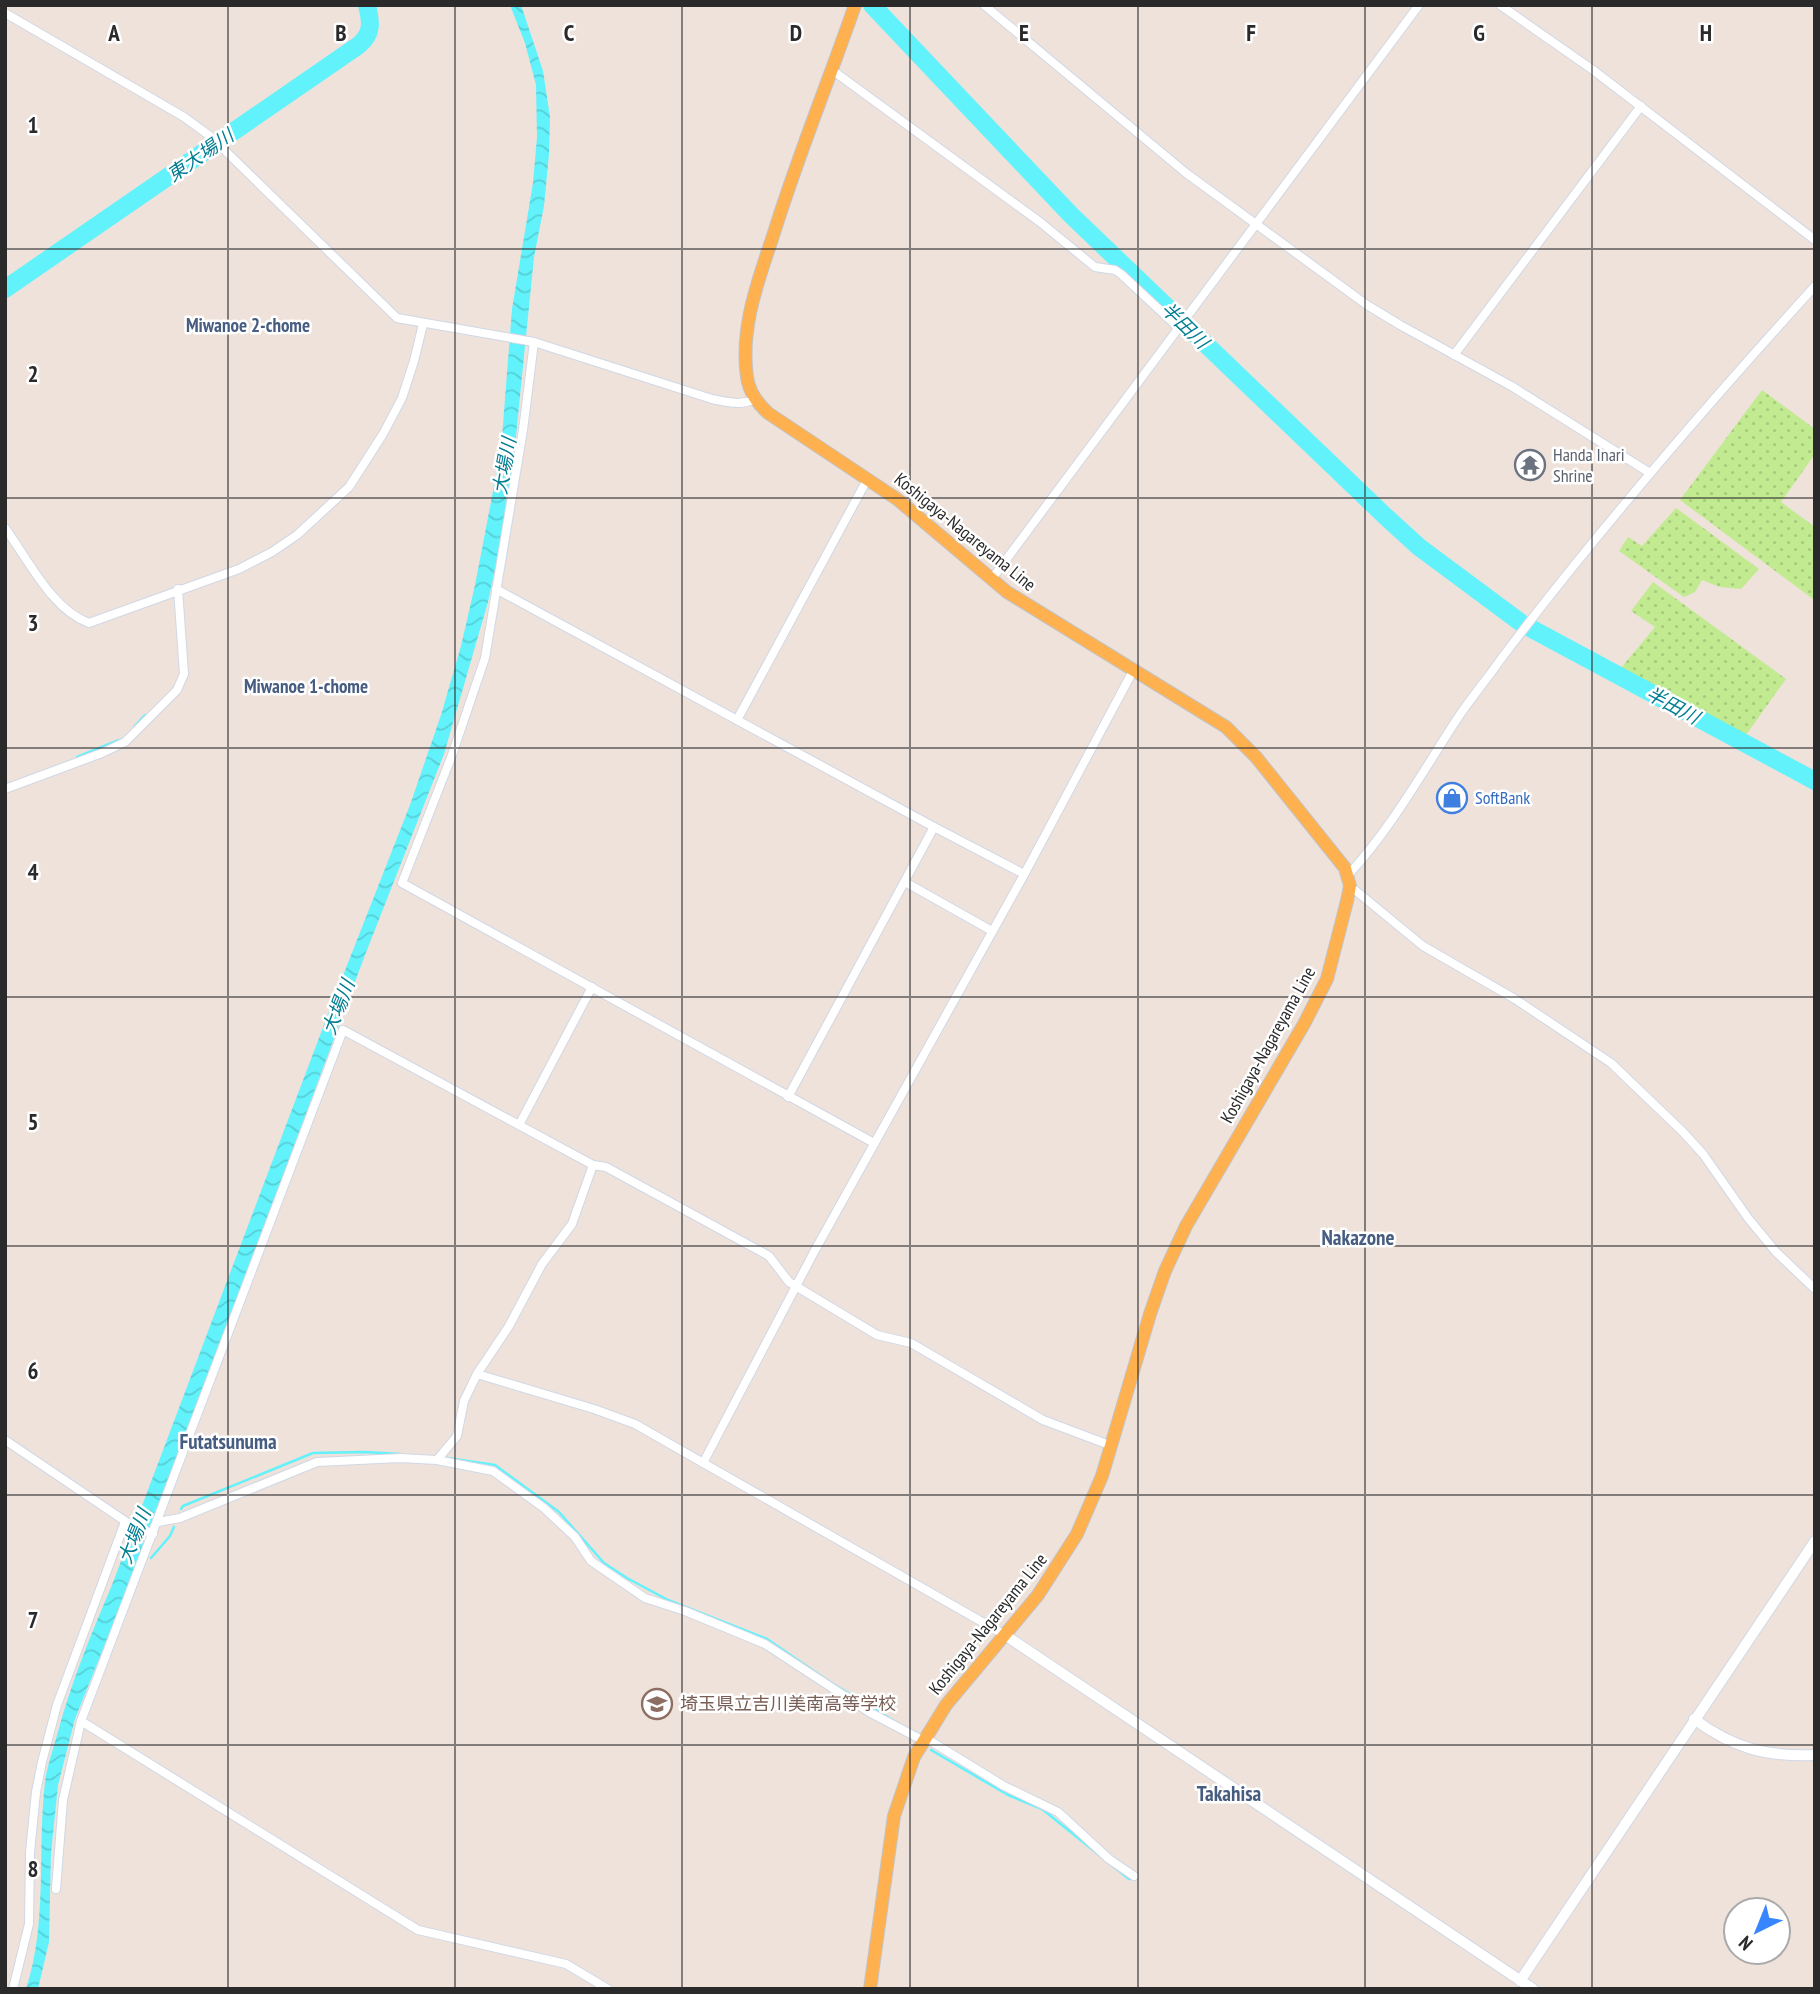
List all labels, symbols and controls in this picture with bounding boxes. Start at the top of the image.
text: A [107,18,120,47]
text: B [335,18,347,47]
text: C [564,18,575,47]
text: D [790,18,802,47]
text: E [1019,18,1029,47]
text: F [1246,18,1256,47]
text: G [1473,18,1485,47]
text: H [1700,18,1712,47]
text: 1 [28,110,39,139]
water label: 東大場川 [162,122,240,187]
water label: 半田川 [1156,297,1215,355]
district label: Miwanoe 2-chome [186,313,310,337]
text: 2 [28,359,39,388]
water label: 大場川 [487,434,521,496]
place label: Handa Inari Shrine [1553,443,1625,487]
temple icon: Handa Inari Shrine [1513,448,1547,482]
street label: Koshigaya-Nagareyama Line [890,467,1041,596]
text: 3 [28,608,39,637]
district label: Miwanoe 1-chome [244,674,368,698]
water label: 半田川 [1642,681,1706,730]
shop icon: SoftBank [1435,781,1469,815]
place label: SoftBank [1475,786,1530,809]
text: 4 [28,857,39,886]
street label: Koshigaya-Nagareyama Line [1215,962,1320,1127]
water label: 大場川 [317,974,360,1038]
text: 5 [28,1107,39,1136]
district label: Nakazone [1322,1224,1395,1251]
text: 6 [28,1356,39,1385]
district label: Futatsunuma [179,1428,277,1455]
water label: 大場川 [113,1503,156,1567]
street label: Koshigaya-Nagareyama Line [923,1548,1052,1699]
text: 7 [28,1605,39,1634]
school or university icon: 埼玉県立吉川美南高等学校 [640,1687,674,1721]
place label: 埼玉県立吉川美南高等学校 [680,1692,896,1715]
district label: Takahisa [1197,1780,1261,1807]
text: 8 [28,1854,39,1883]
north arrow [1722,1896,1792,1966]
text: N [1733,1931,1757,1956]

